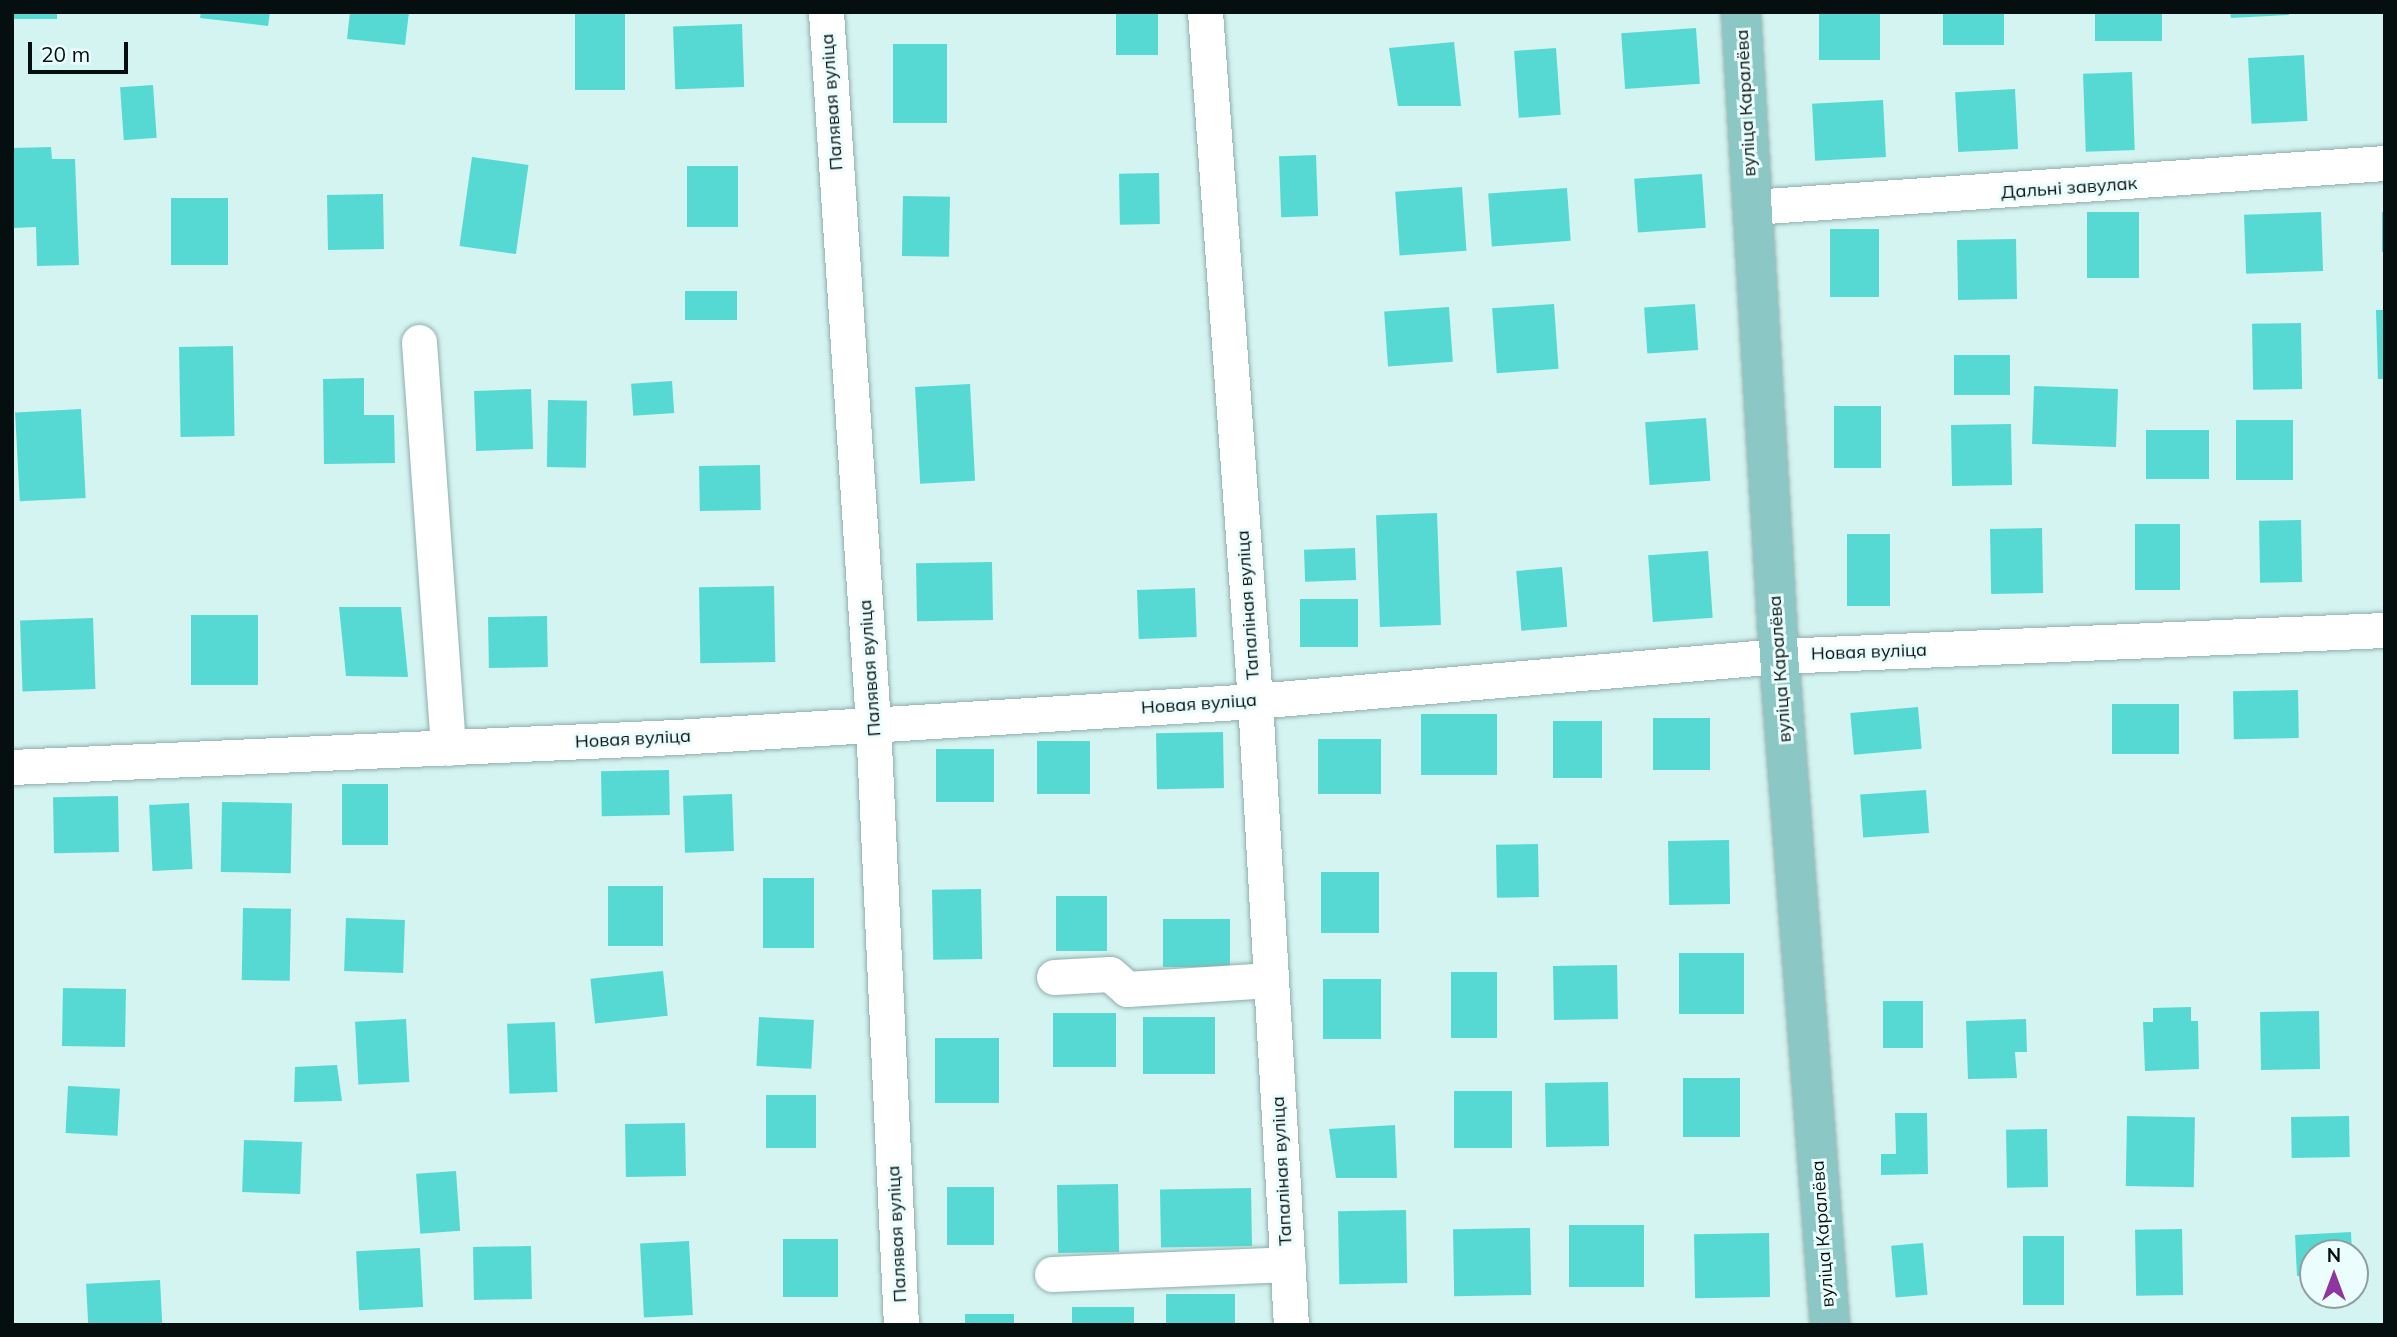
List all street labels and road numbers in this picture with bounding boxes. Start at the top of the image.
street label: вуліца Каралёва [1731,29,1761,177]
street label: Палявая вуліца [816,33,848,171]
street label: Дальні завулак [2000,172,2138,204]
street label: Тапаліная вуліца [1232,530,1264,680]
street label: вуліца Каралёва [1764,595,1796,743]
street label: Палявая вуліца [854,599,886,737]
street label: Новая вуліца [1811,639,1927,665]
street label: Новая вуліца [1140,689,1258,719]
street label: Новая вуліца [574,725,692,753]
street label: Тапаліная вуліца [1267,1096,1297,1246]
street label: вуліца Каралёва [1807,1160,1839,1308]
street label: Палявая вуліца [883,1165,911,1303]

